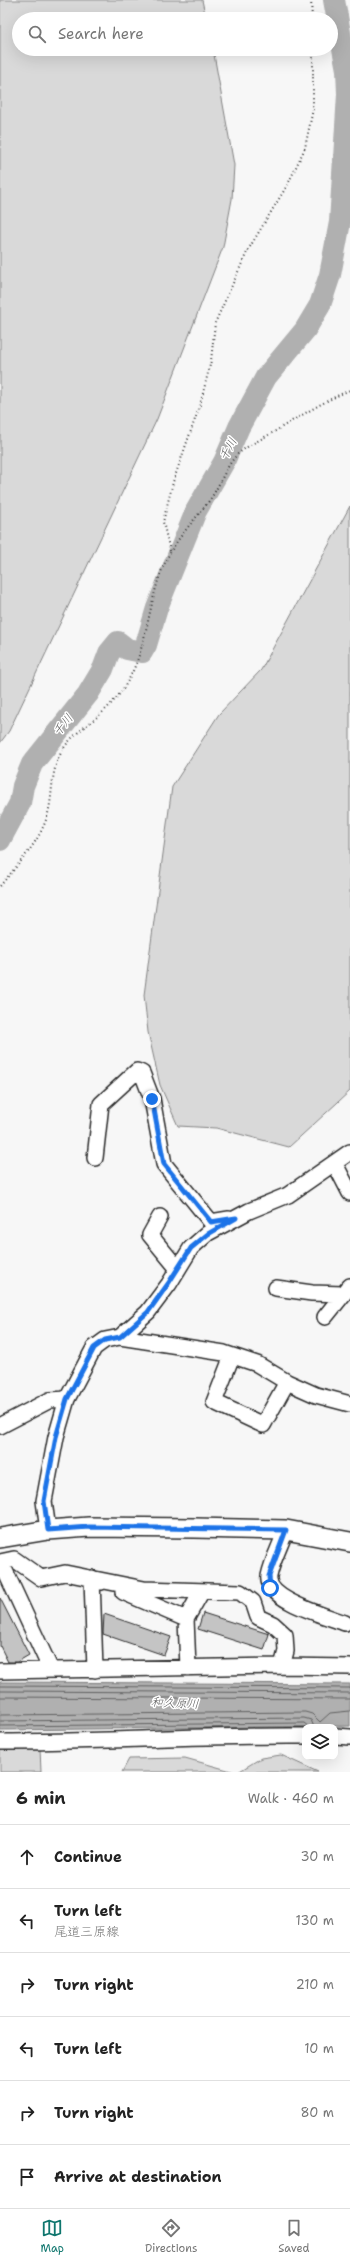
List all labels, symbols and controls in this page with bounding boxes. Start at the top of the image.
search box [12,12,338,56]
icon: search [26,23,48,45]
text: Search here [58,24,144,44]
water label: 千川 [215,435,241,463]
water label: 千川 [49,711,77,739]
route end [143,1090,161,1108]
route start [261,1579,279,1597]
water label: 和久原川 [151,1694,199,1712]
map controls [302,1724,338,1760]
button: layers [302,1724,338,1760]
text: 6 min [16,1787,66,1809]
text: Walk · 460 m [248,1790,334,1807]
icon: ahead [16,1846,38,1868]
text: Continue [54,1847,122,1867]
text: 30 m [300,1848,334,1865]
text: Turn left [54,1901,122,1921]
icon: left [16,1910,38,1932]
text: 130 m [296,1912,334,1929]
text: 尾道三原線 [54,1923,119,1940]
icon: right [16,1974,38,1996]
text: Turn right [54,1975,134,1995]
text: 210 m [296,1976,334,1993]
icon: left [16,2038,38,2060]
text: Turn left [54,2039,122,2059]
text: 10 m [304,2040,334,2057]
icon: right [16,2102,38,2124]
text: Turn right [54,2103,134,2123]
text: 80 m [300,2104,334,2121]
icon: arrive [16,2166,38,2188]
text: Arrive at destination [54,2167,222,2187]
tab: Map [40,2217,64,2256]
tab: Directions [145,2217,197,2256]
tab: Saved [278,2217,310,2256]

